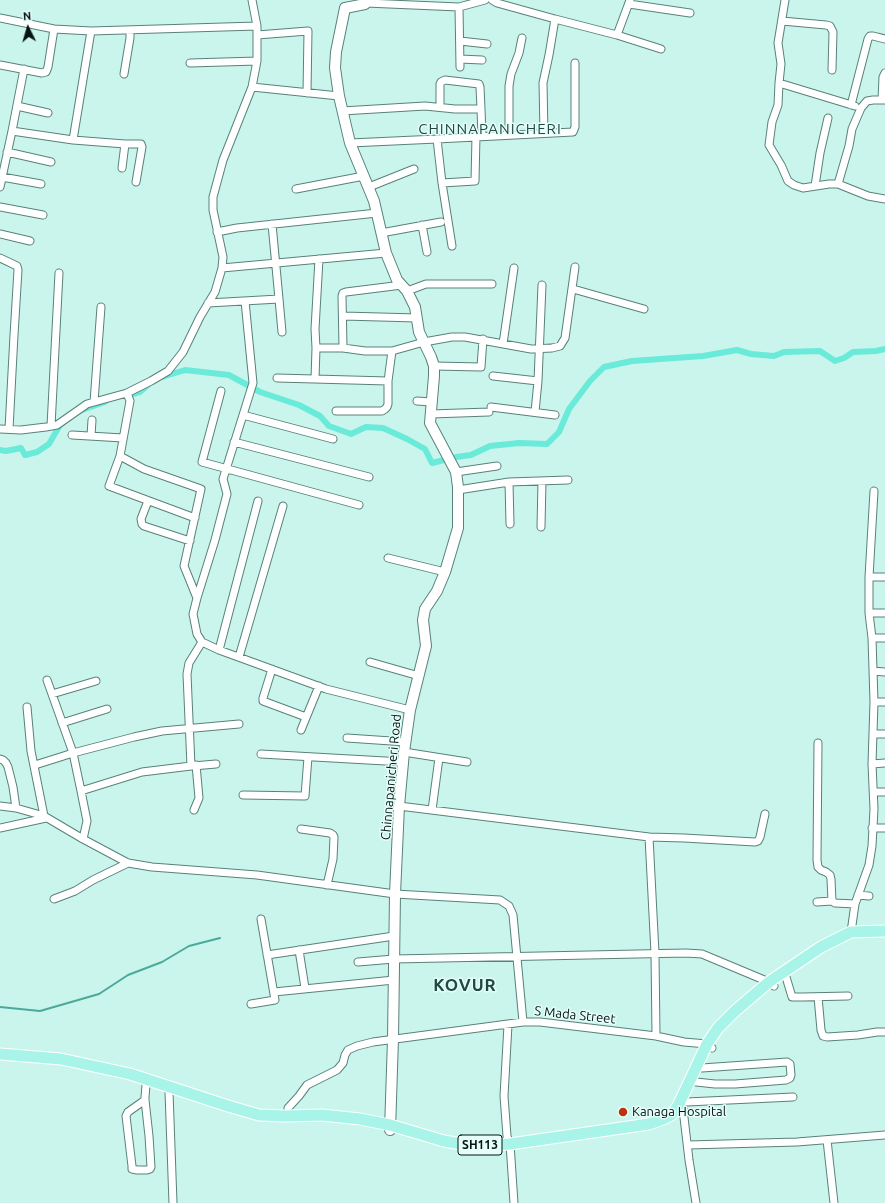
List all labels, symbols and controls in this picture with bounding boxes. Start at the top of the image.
north arrow [8,8,48,48]
text: N [22,10,32,22]
district label: CHINNAPANICHERI [418,120,562,138]
street label: Chinnapanicheri Road [378,713,404,841]
district label: KOVUR [433,975,497,995]
street label: S Mada Street [534,1003,616,1027]
place label: Kanaga Hospital [632,1104,726,1120]
marker: Kanaga Hospital [617,1106,629,1118]
road number: SH113 [458,1135,502,1155]

